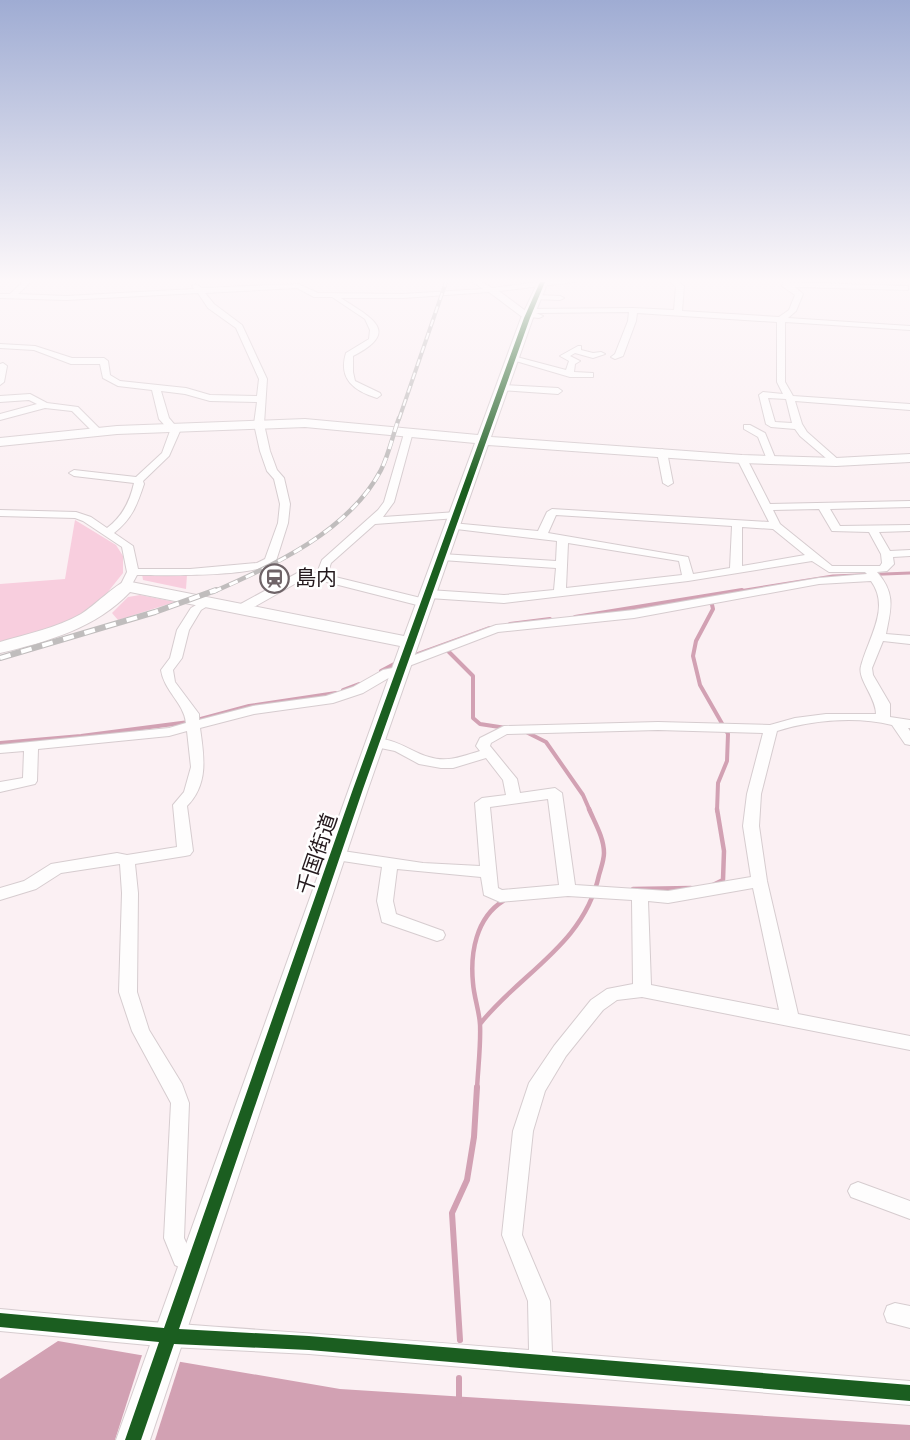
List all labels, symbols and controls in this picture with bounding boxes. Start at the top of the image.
station icon: 島内 [258,562,290,594]
place label: 島内 [295,565,337,591]
street label: 千国街道 [291,810,343,898]

